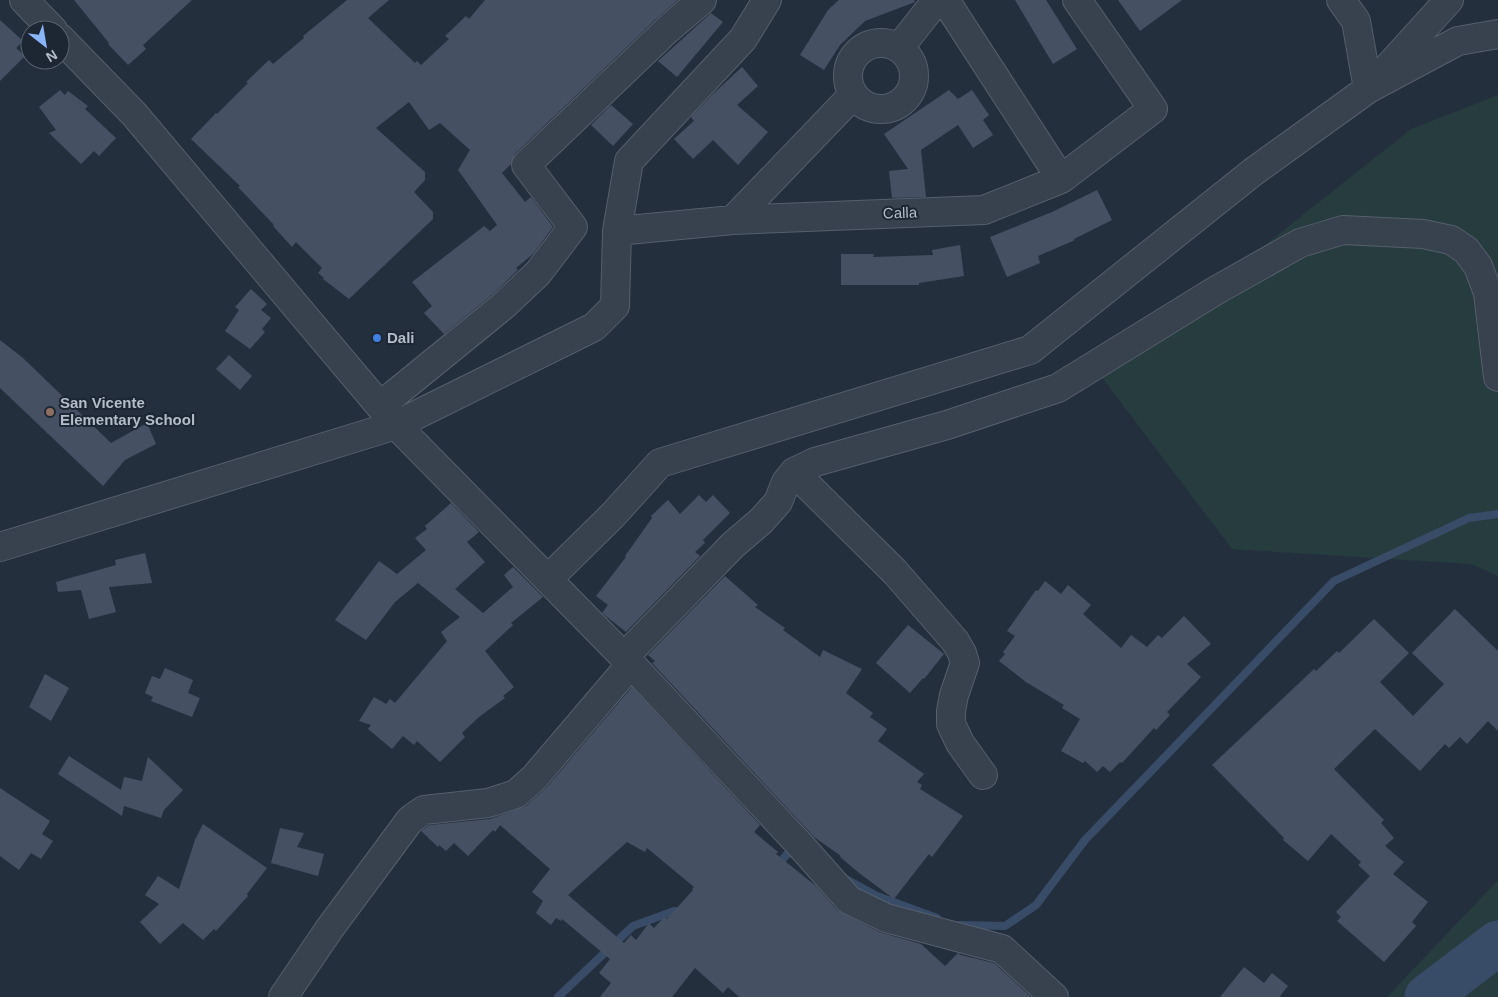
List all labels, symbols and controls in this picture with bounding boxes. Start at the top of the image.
north arrow [20,20,70,70]
text: N [43,47,60,66]
street label: Calla [883,203,918,222]
place label: Dali [387,329,415,346]
marker: Dali [371,332,383,344]
place label: San Vicente Elementary School [60,394,195,428]
marker: San Vicente Elementary School [44,406,56,418]

